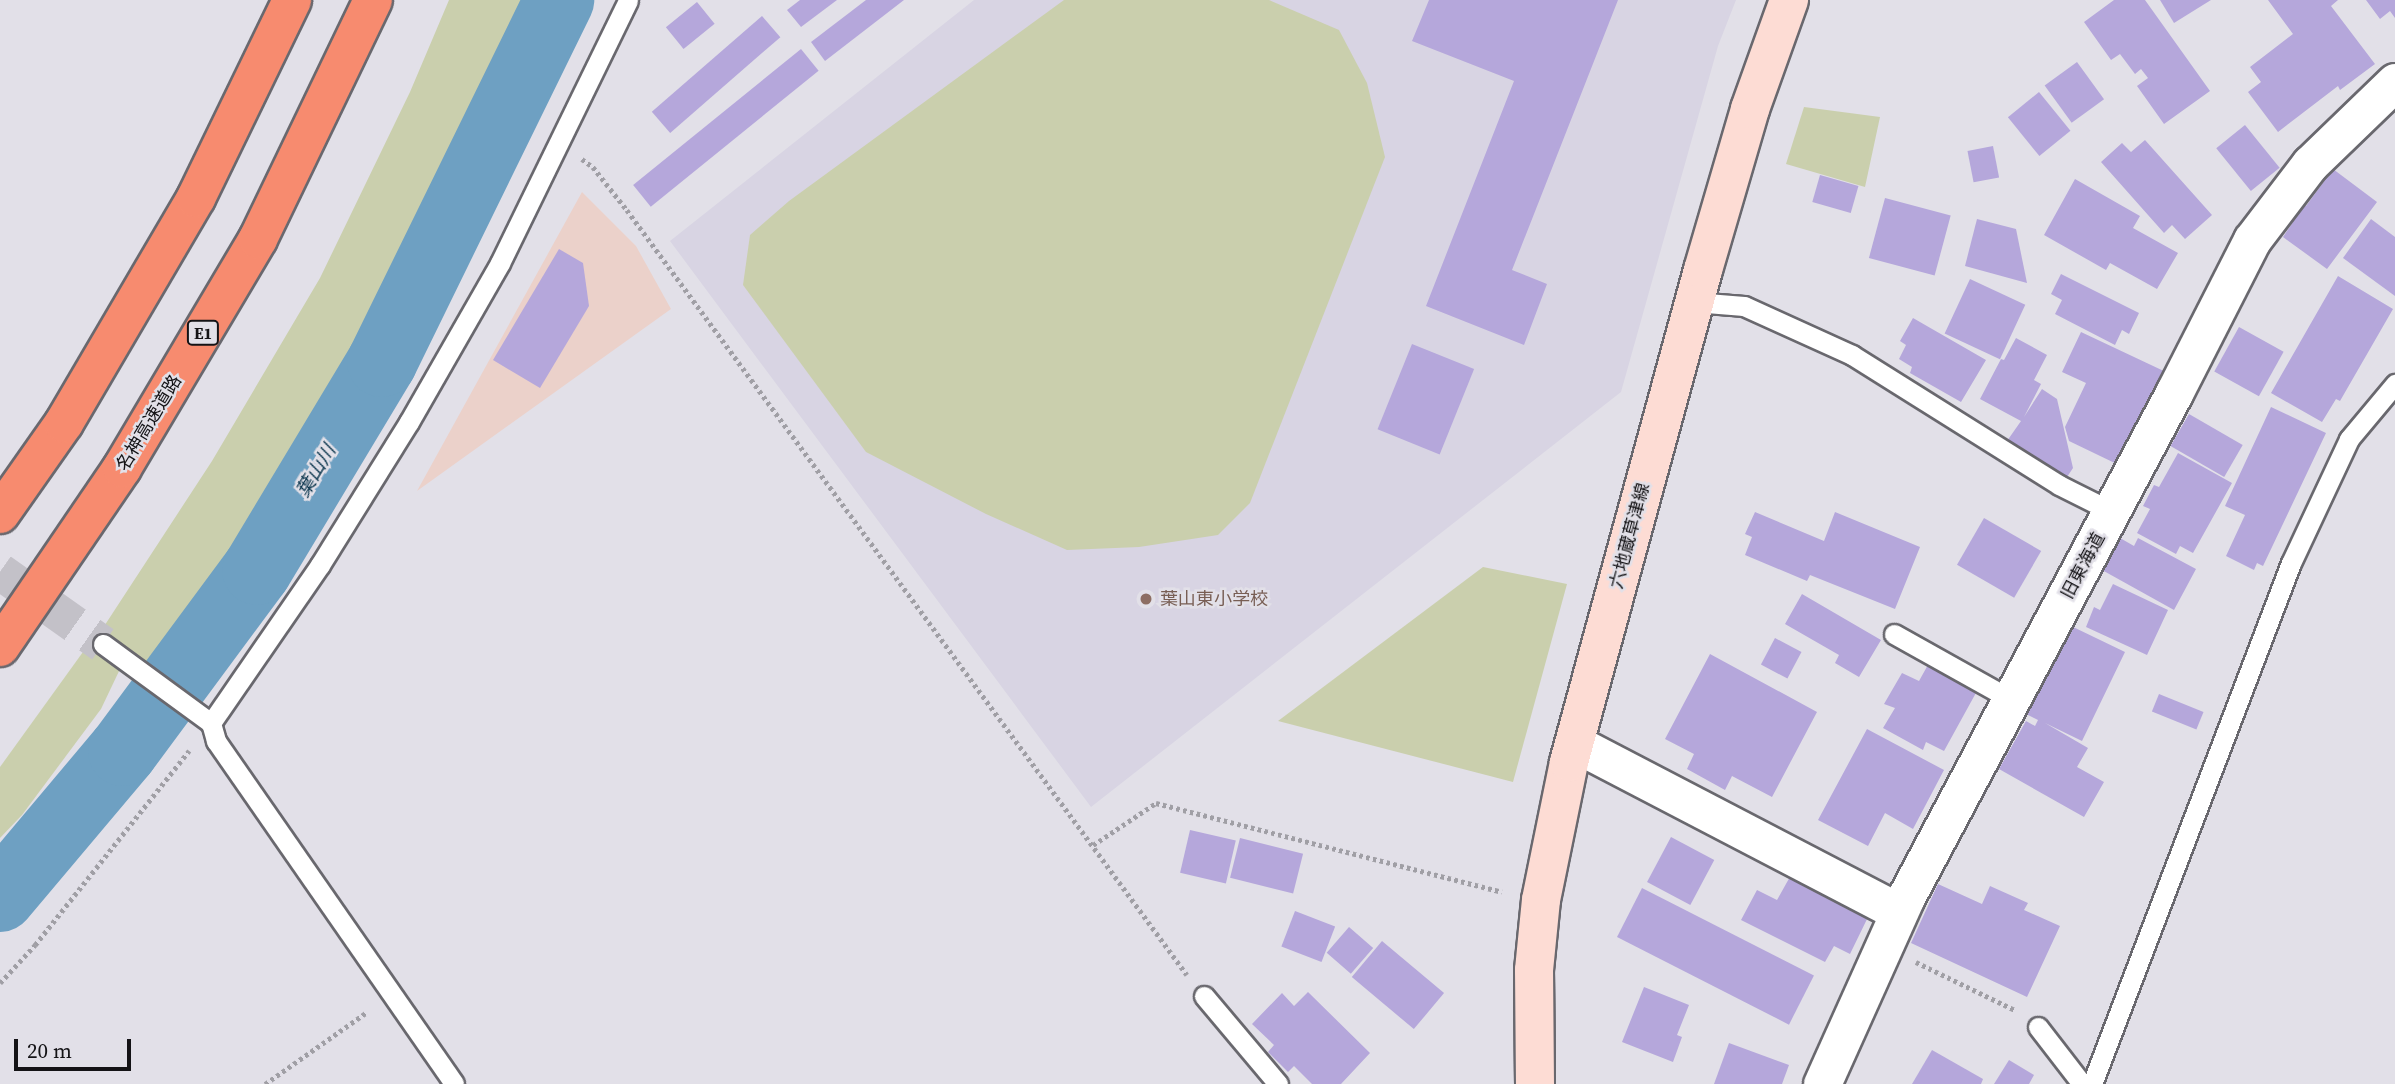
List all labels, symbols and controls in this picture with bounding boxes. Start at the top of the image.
road number: E1 [186,320,220,346]
street label: 名神高速道路 [112,371,186,475]
water label: 葉山川 [292,441,340,501]
street label: 六地蔵草津線 [1606,481,1654,591]
street label: 旧東海道 [2057,529,2109,603]
place label: 葉山東小学校 [1160,588,1268,610]
marker: 葉山東小学校 [1138,591,1154,607]
scale bar [18,1024,135,1068]
text: 20 m [27,1036,72,1065]

